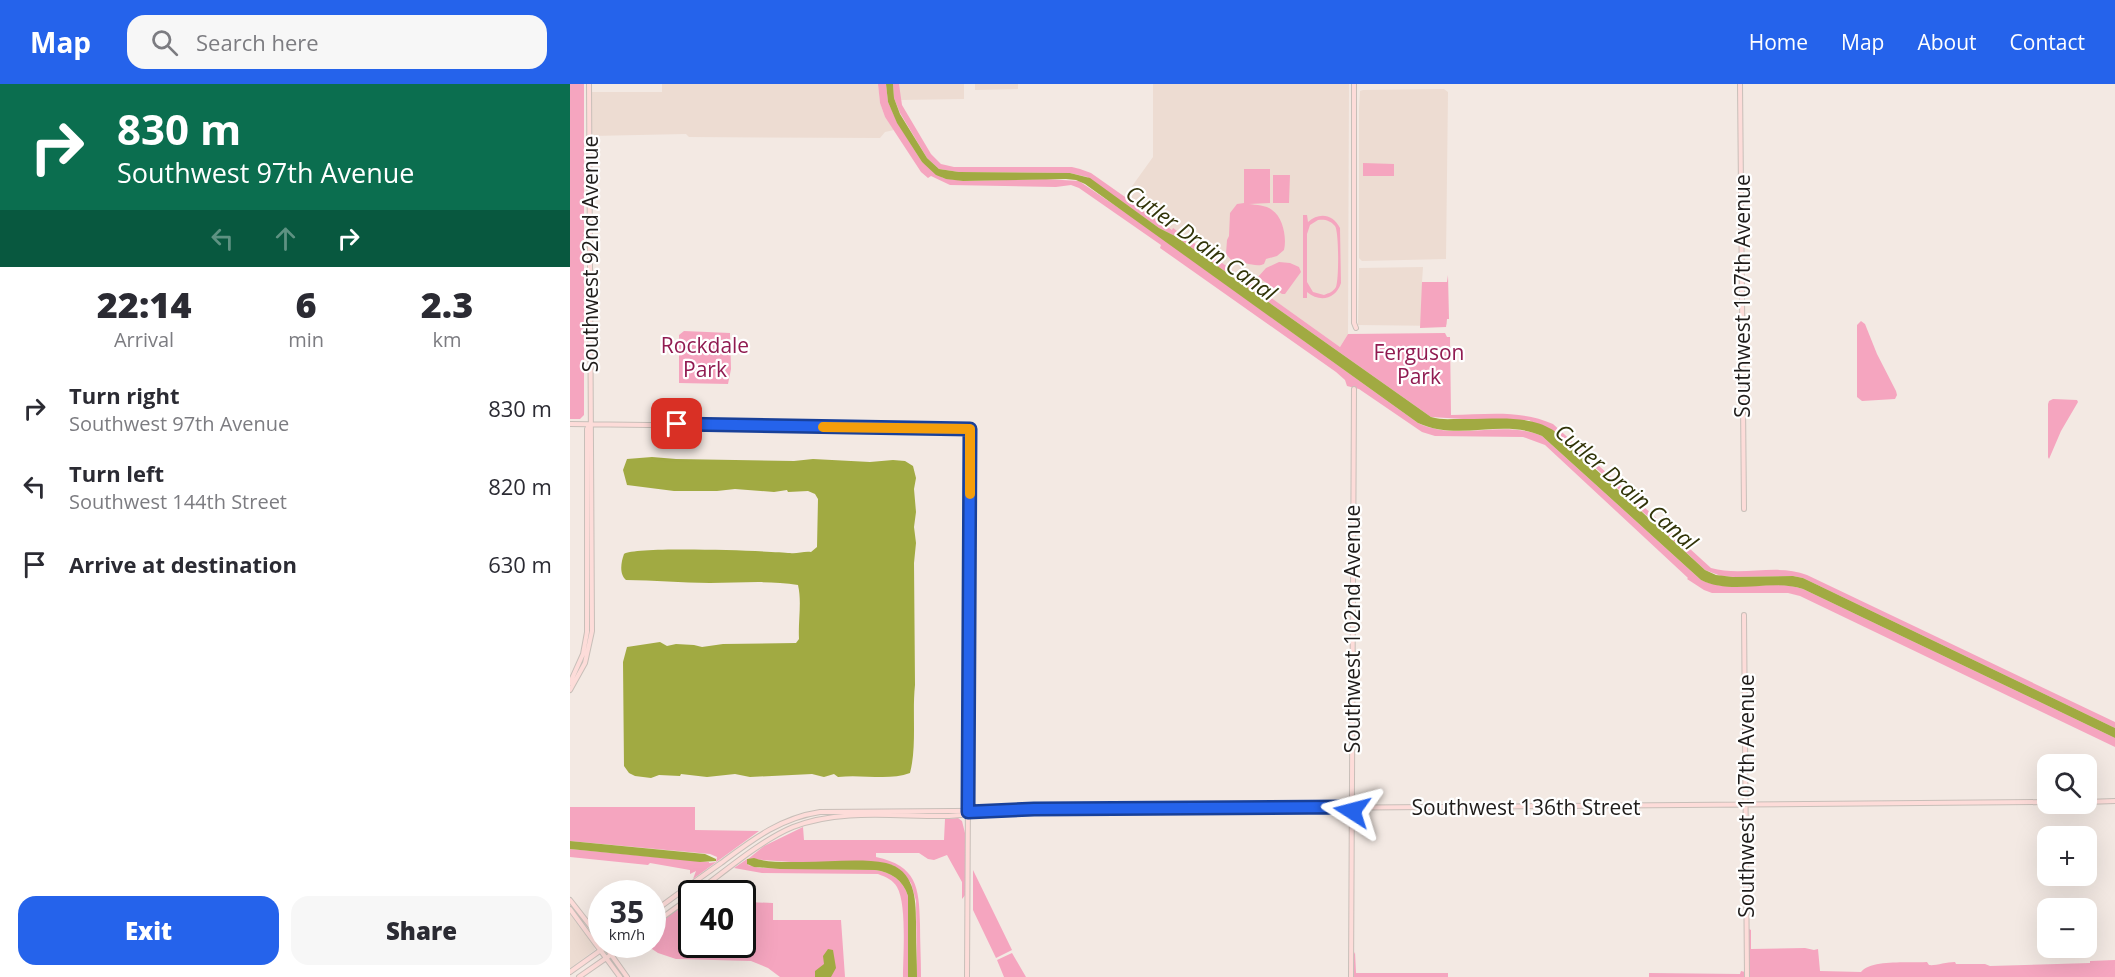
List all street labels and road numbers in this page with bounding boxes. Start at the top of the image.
street label: Southwest 92nd Avenue [576,136,604,372]
street label: Southwest 107th Avenue [1728,174,1756,418]
street label: Southwest 102nd Avenue [1338,505,1366,753]
street label: Southwest 107th Avenue [1732,674,1760,918]
street label: Southwest 136th Street [1412,793,1640,821]

